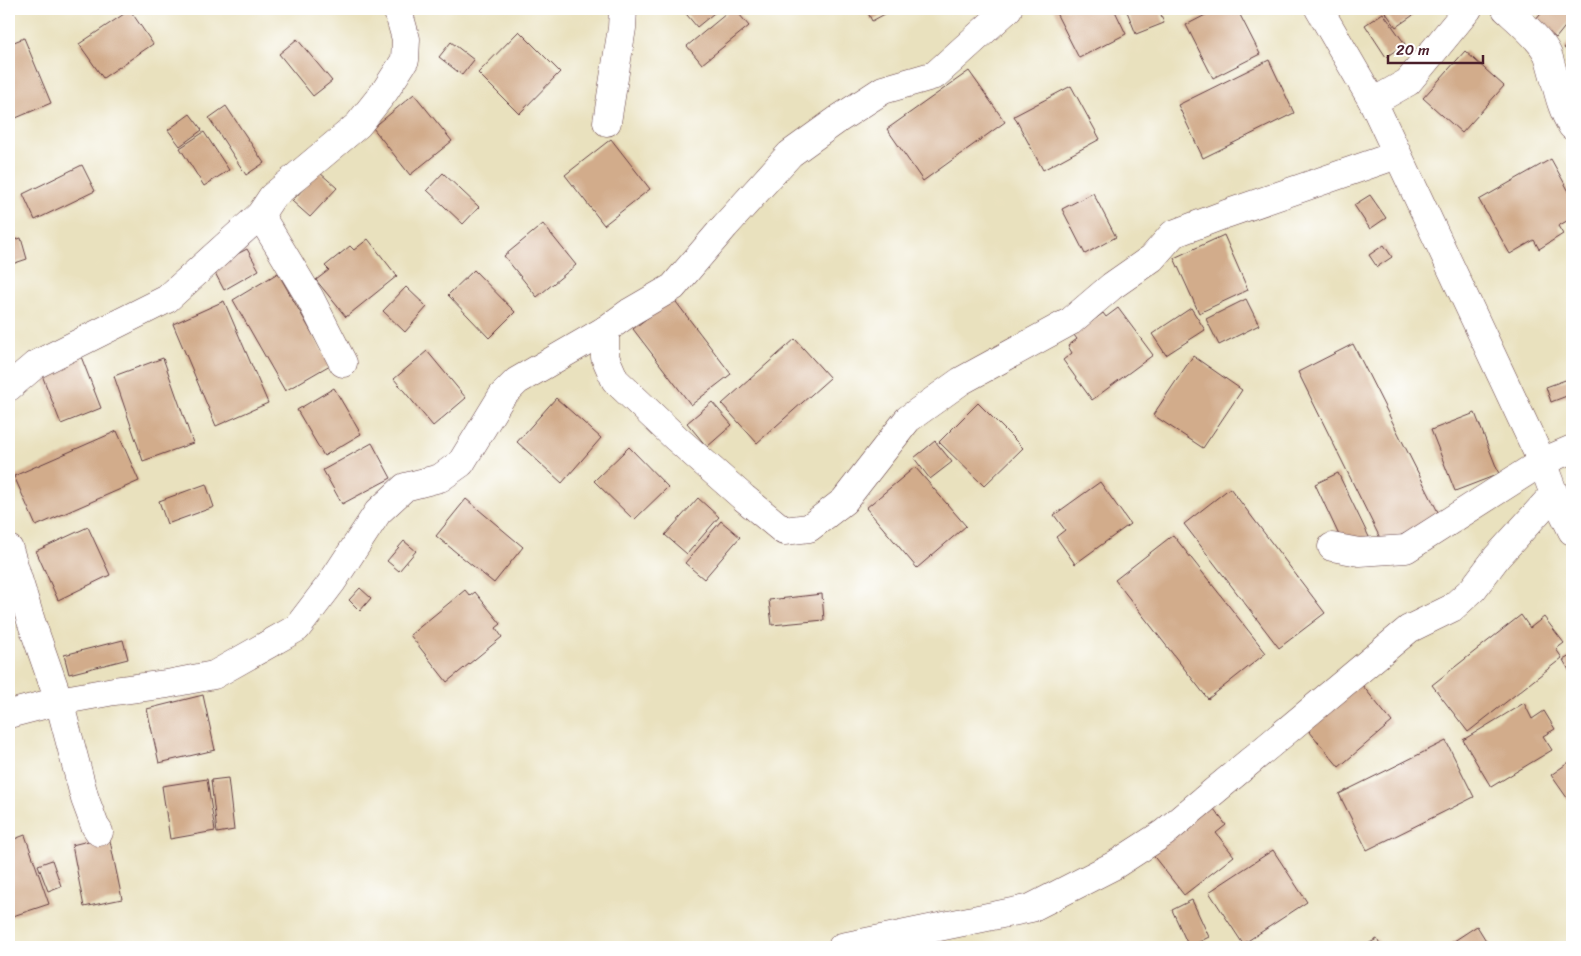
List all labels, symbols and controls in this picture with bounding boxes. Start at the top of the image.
scale bar [1388,32,1484,64]
text: 20 m [1396,37,1430,63]

